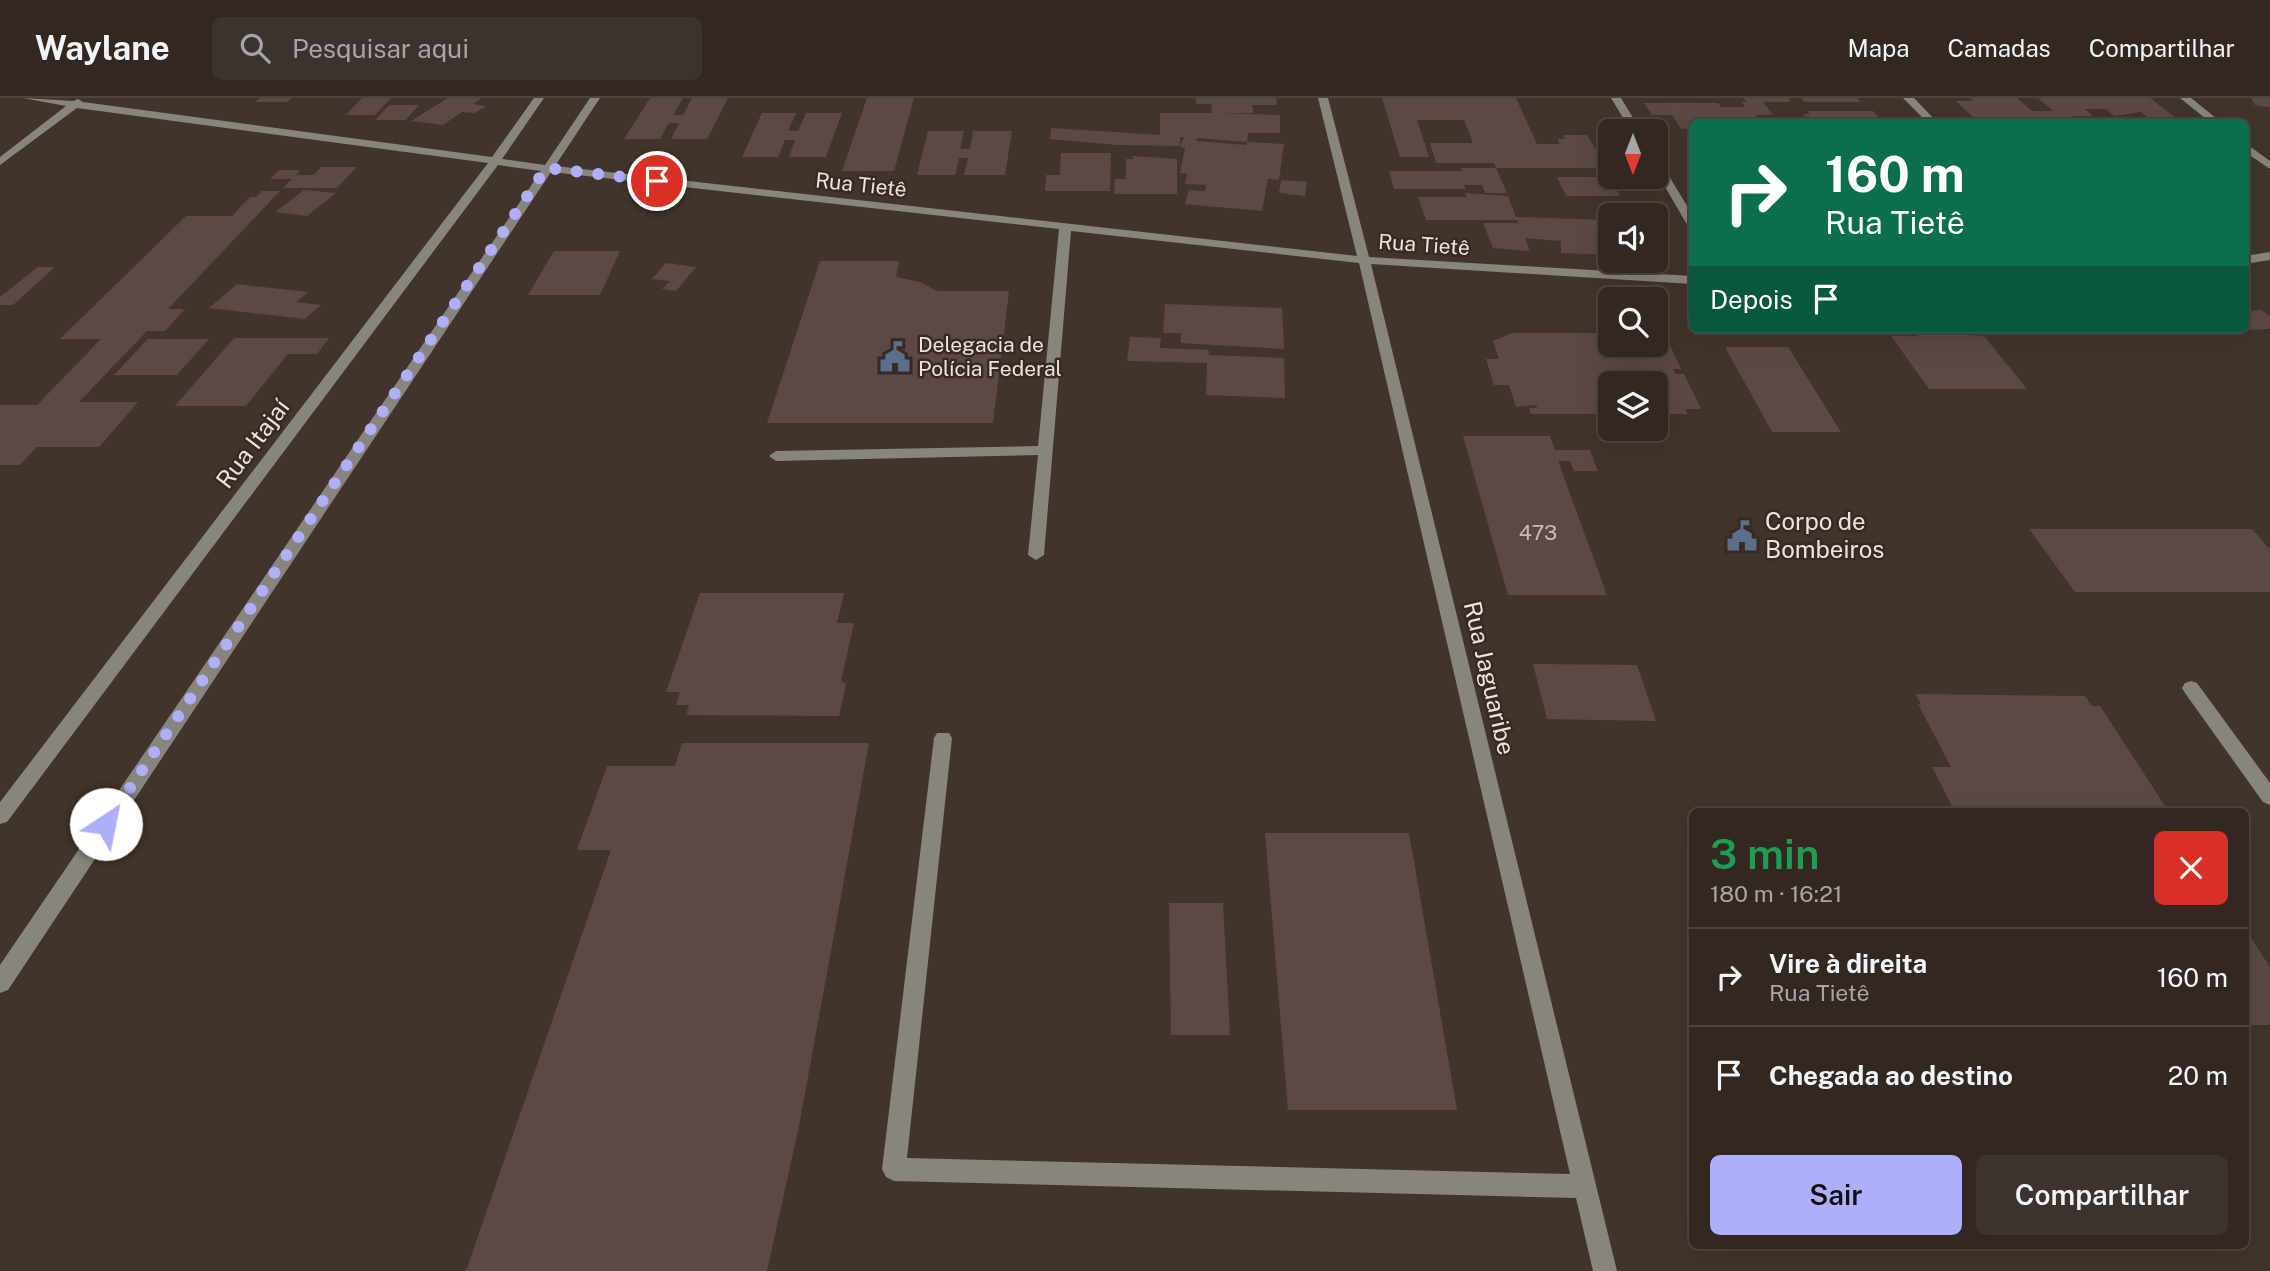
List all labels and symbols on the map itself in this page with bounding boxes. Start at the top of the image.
north arrow [1598,119,1668,189]
pin [627,151,687,211]
street label: Rua Tietê [814,167,908,202]
street label: Rua Tietê [1377,229,1471,260]
place label: Delegacia de Polícia Federal [918,332,1062,381]
public building icon: Delegacia de Polícia Federal [878,340,912,374]
street label: Rua Itajaí [210,393,295,493]
place label: Corpo de Bombeiros [1765,507,1884,563]
public building icon: Corpo de Bombeiros [1725,519,1759,553]
house number: 473 [1519,520,1557,545]
street label: Rua Jaguaribe [1459,598,1521,757]
position arrow [69,787,143,861]

